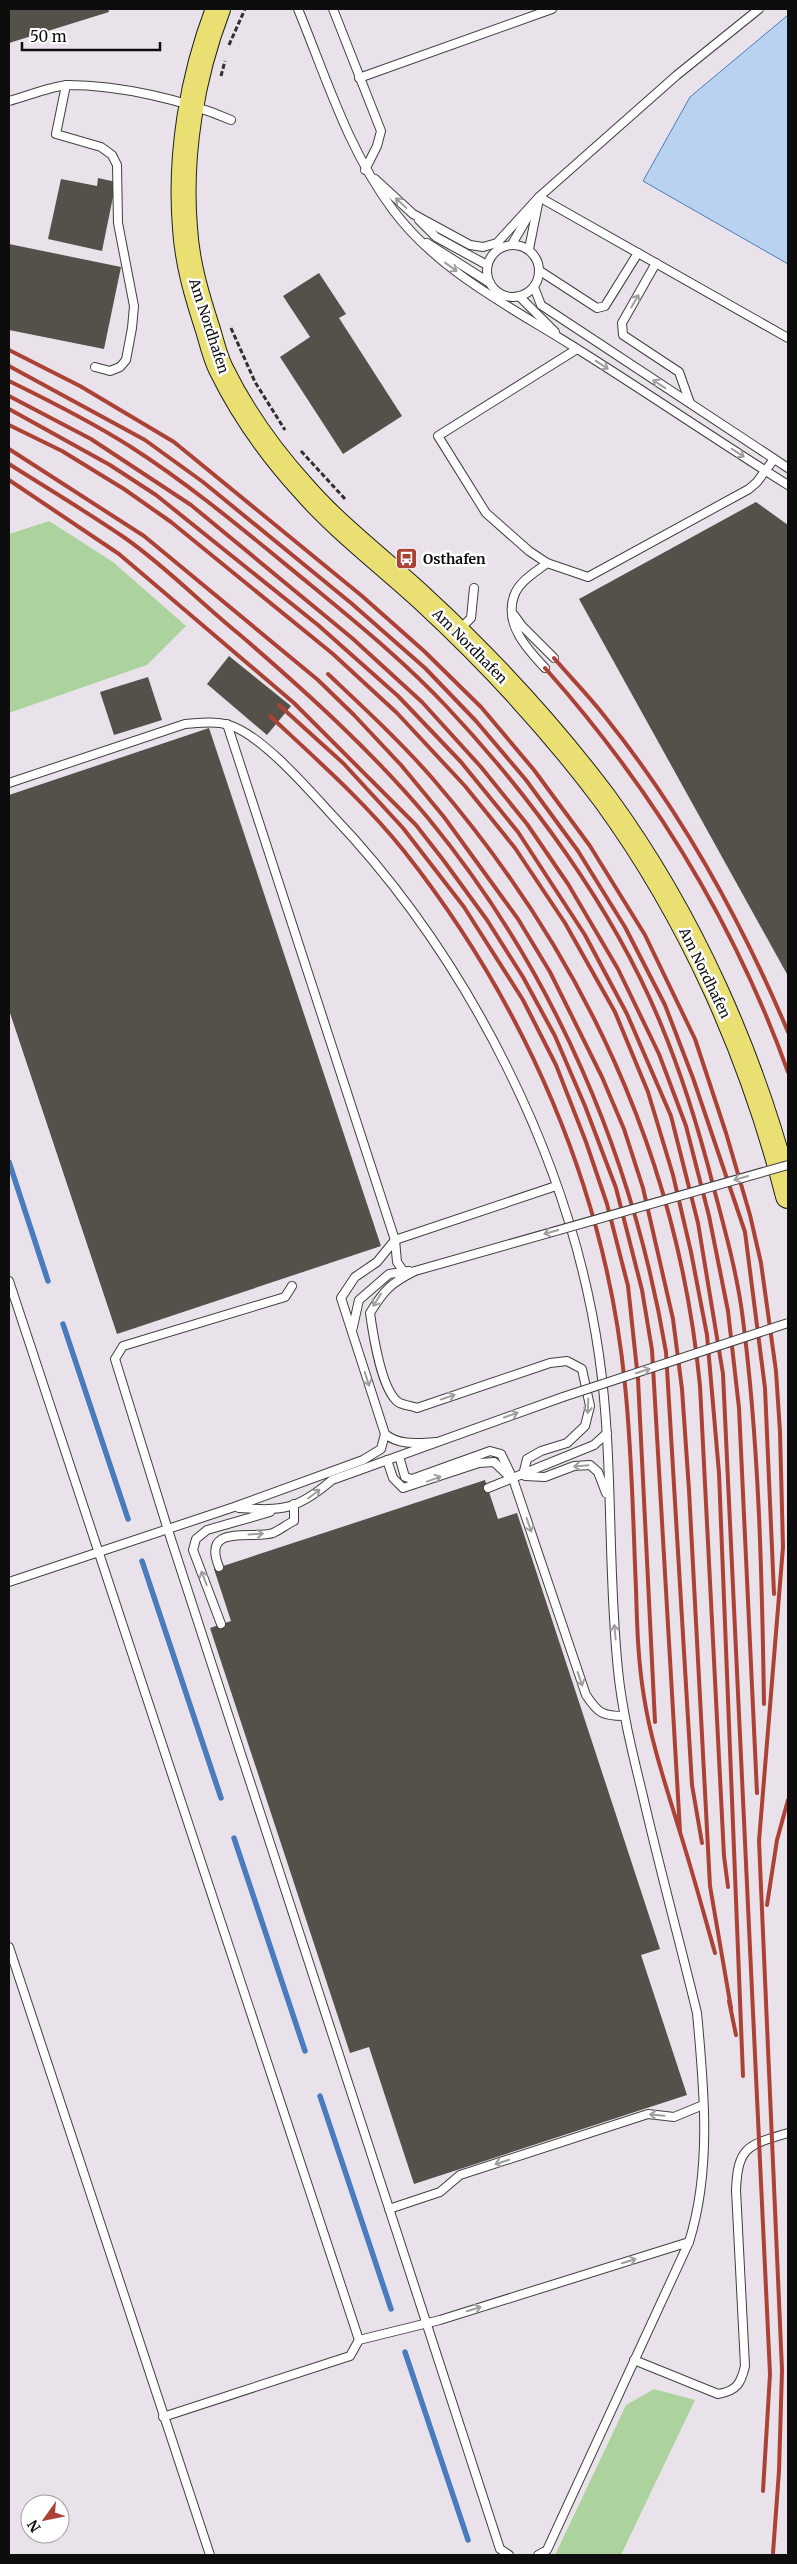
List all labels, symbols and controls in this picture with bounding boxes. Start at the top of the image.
scale bar [22,20,160,52]
text: 50 m [30,27,67,46]
one-way arrow [394,197,407,209]
one-way arrow [444,262,457,273]
street label: Am Nordhafen [185,275,233,376]
one-way arrow [630,295,640,309]
one-way arrow [595,360,609,370]
one-way arrow [653,378,667,388]
one-way arrow [731,448,745,458]
bus stop icon: Osthafen [395,547,419,571]
place label: Osthafen [423,550,486,568]
street label: Am Nordhafen [428,604,511,687]
street label: Am Nordhafen [675,924,735,1021]
one-way arrow [734,1174,750,1183]
one-way arrow [544,1227,560,1237]
one-way arrow [372,1293,382,1307]
one-way arrow [635,1366,650,1375]
one-way arrow [363,1371,372,1387]
one-way arrow [440,1392,456,1402]
one-way arrow [583,1397,593,1413]
one-way arrow [502,1410,518,1420]
one-way arrow [573,1461,589,1470]
one-way arrow [426,1474,442,1483]
one-way arrow [307,1489,321,1499]
one-way arrow [524,1517,534,1533]
one-way arrow [247,1529,263,1539]
one-way arrow [199,1571,208,1587]
one-way arrow [610,1625,620,1641]
one-way arrow [576,1671,586,1687]
one-way arrow [649,2110,665,2120]
one-way arrow [494,2158,510,2167]
one-way arrow [620,2255,636,2265]
one-way arrow [465,2304,481,2314]
north arrow [20,2494,70,2544]
text: N [24,2517,45,2536]

